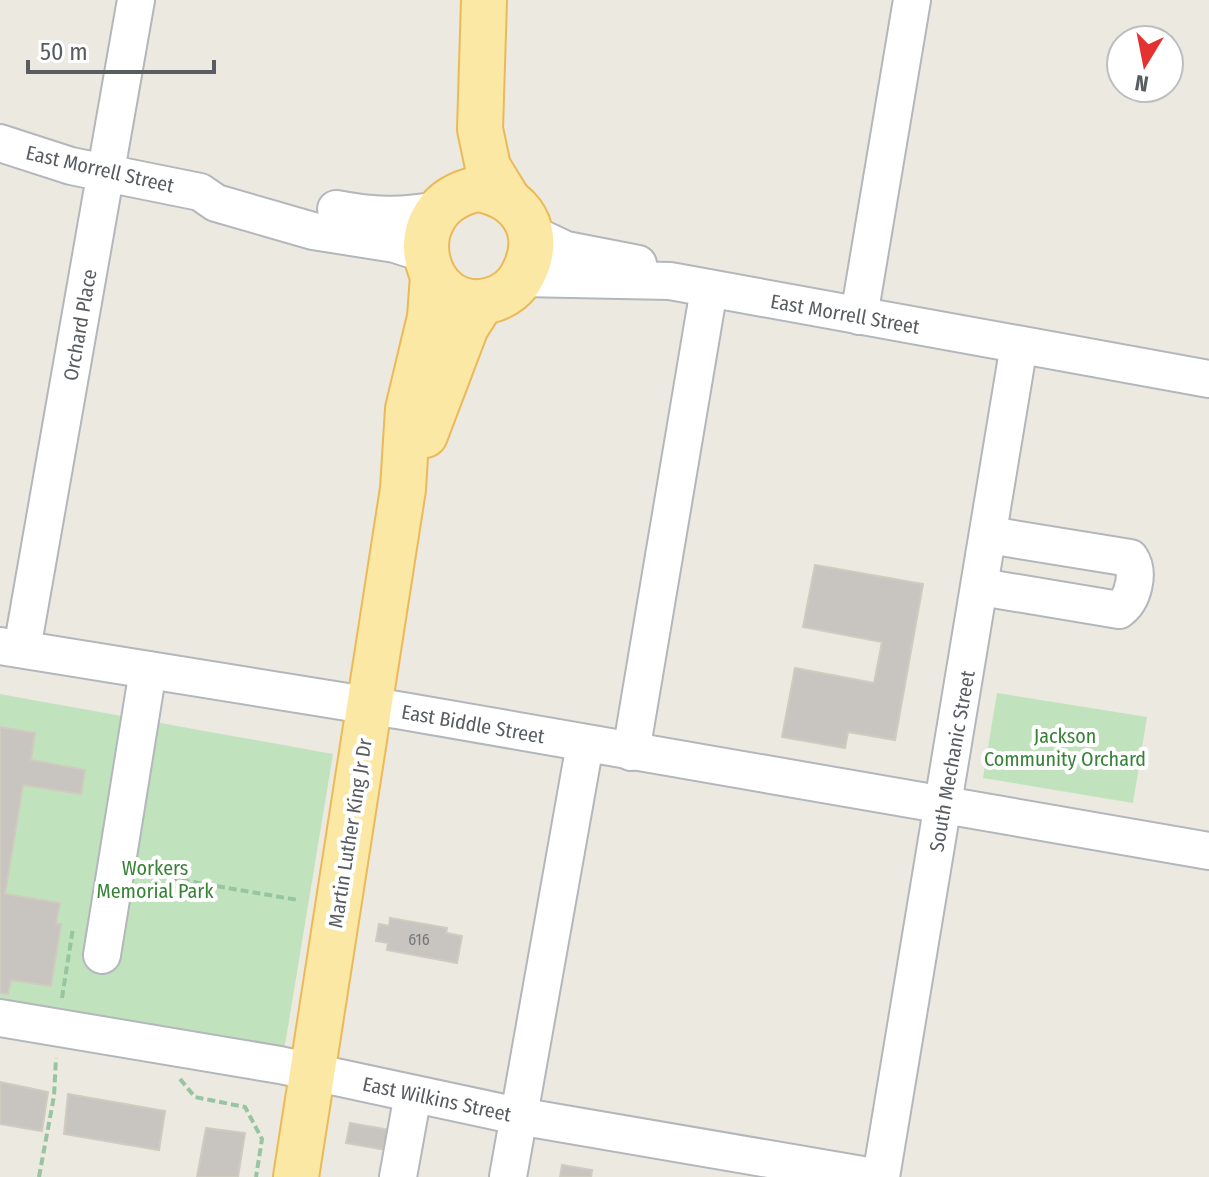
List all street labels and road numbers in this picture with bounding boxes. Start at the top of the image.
street label: East Morrell Street [24,140,177,198]
street label: Orchard Place [58,267,102,383]
street label: East Morrell Street [769,289,922,339]
street label: South Mechanic Street [924,668,980,854]
street label: East Biddle Street [400,700,547,748]
street label: Martin Luther King Jr Dr [323,737,377,929]
street label: East Wilkins Street [361,1072,514,1127]

